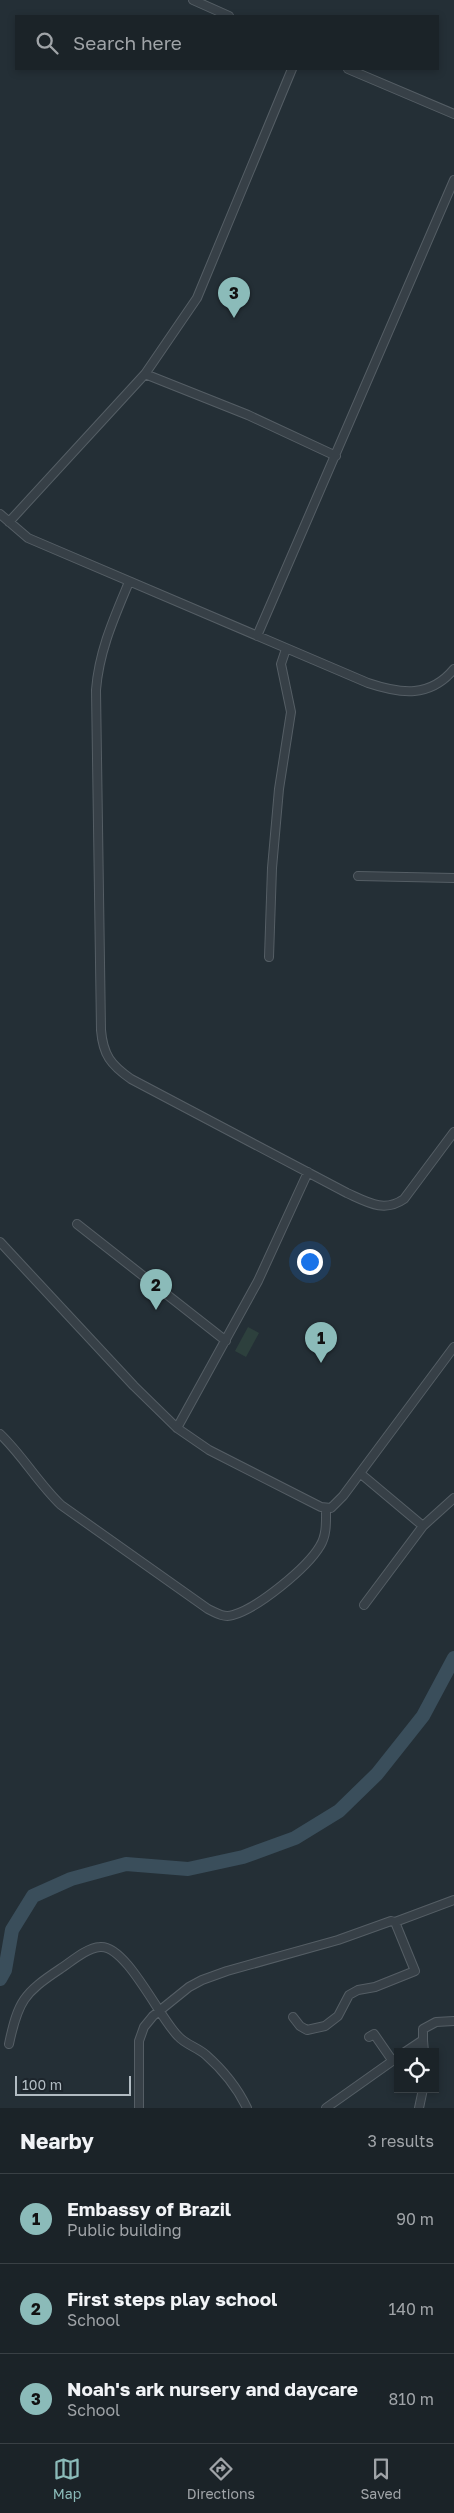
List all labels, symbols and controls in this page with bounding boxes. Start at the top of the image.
search box [15,15,439,70]
icon: search [33,29,61,57]
text: Search here [73,31,182,54]
pin: 3 [218,277,250,318]
your location [297,1249,323,1275]
pin: 2 [140,1269,172,1310]
pin: 1 [305,1322,337,1363]
map controls [394,2048,439,2093]
button: locate [394,2048,439,2093]
scale bar [15,2073,131,2096]
text: 100 m [22,2076,62,2093]
text: Nearby [20,2128,94,2154]
text: 3 results [367,2131,434,2151]
text: Embassy of Brazil [67,2197,231,2220]
text: 1 [32,2209,40,2229]
text: 90 m [396,2209,434,2229]
text: Public building [67,2220,182,2240]
text: First steps play school [67,2287,277,2310]
text: 2 [31,2299,41,2319]
text: 140 m [388,2299,434,2319]
text: School [67,2310,120,2330]
text: Noah's ark nursery and daycare [67,2377,358,2400]
text: 3 [31,2389,41,2409]
text: 810 m [388,2389,434,2409]
text: School [67,2400,120,2420]
tab: Map [53,2455,81,2502]
tab: Directions [187,2455,255,2502]
tab: Saved [360,2455,401,2502]

